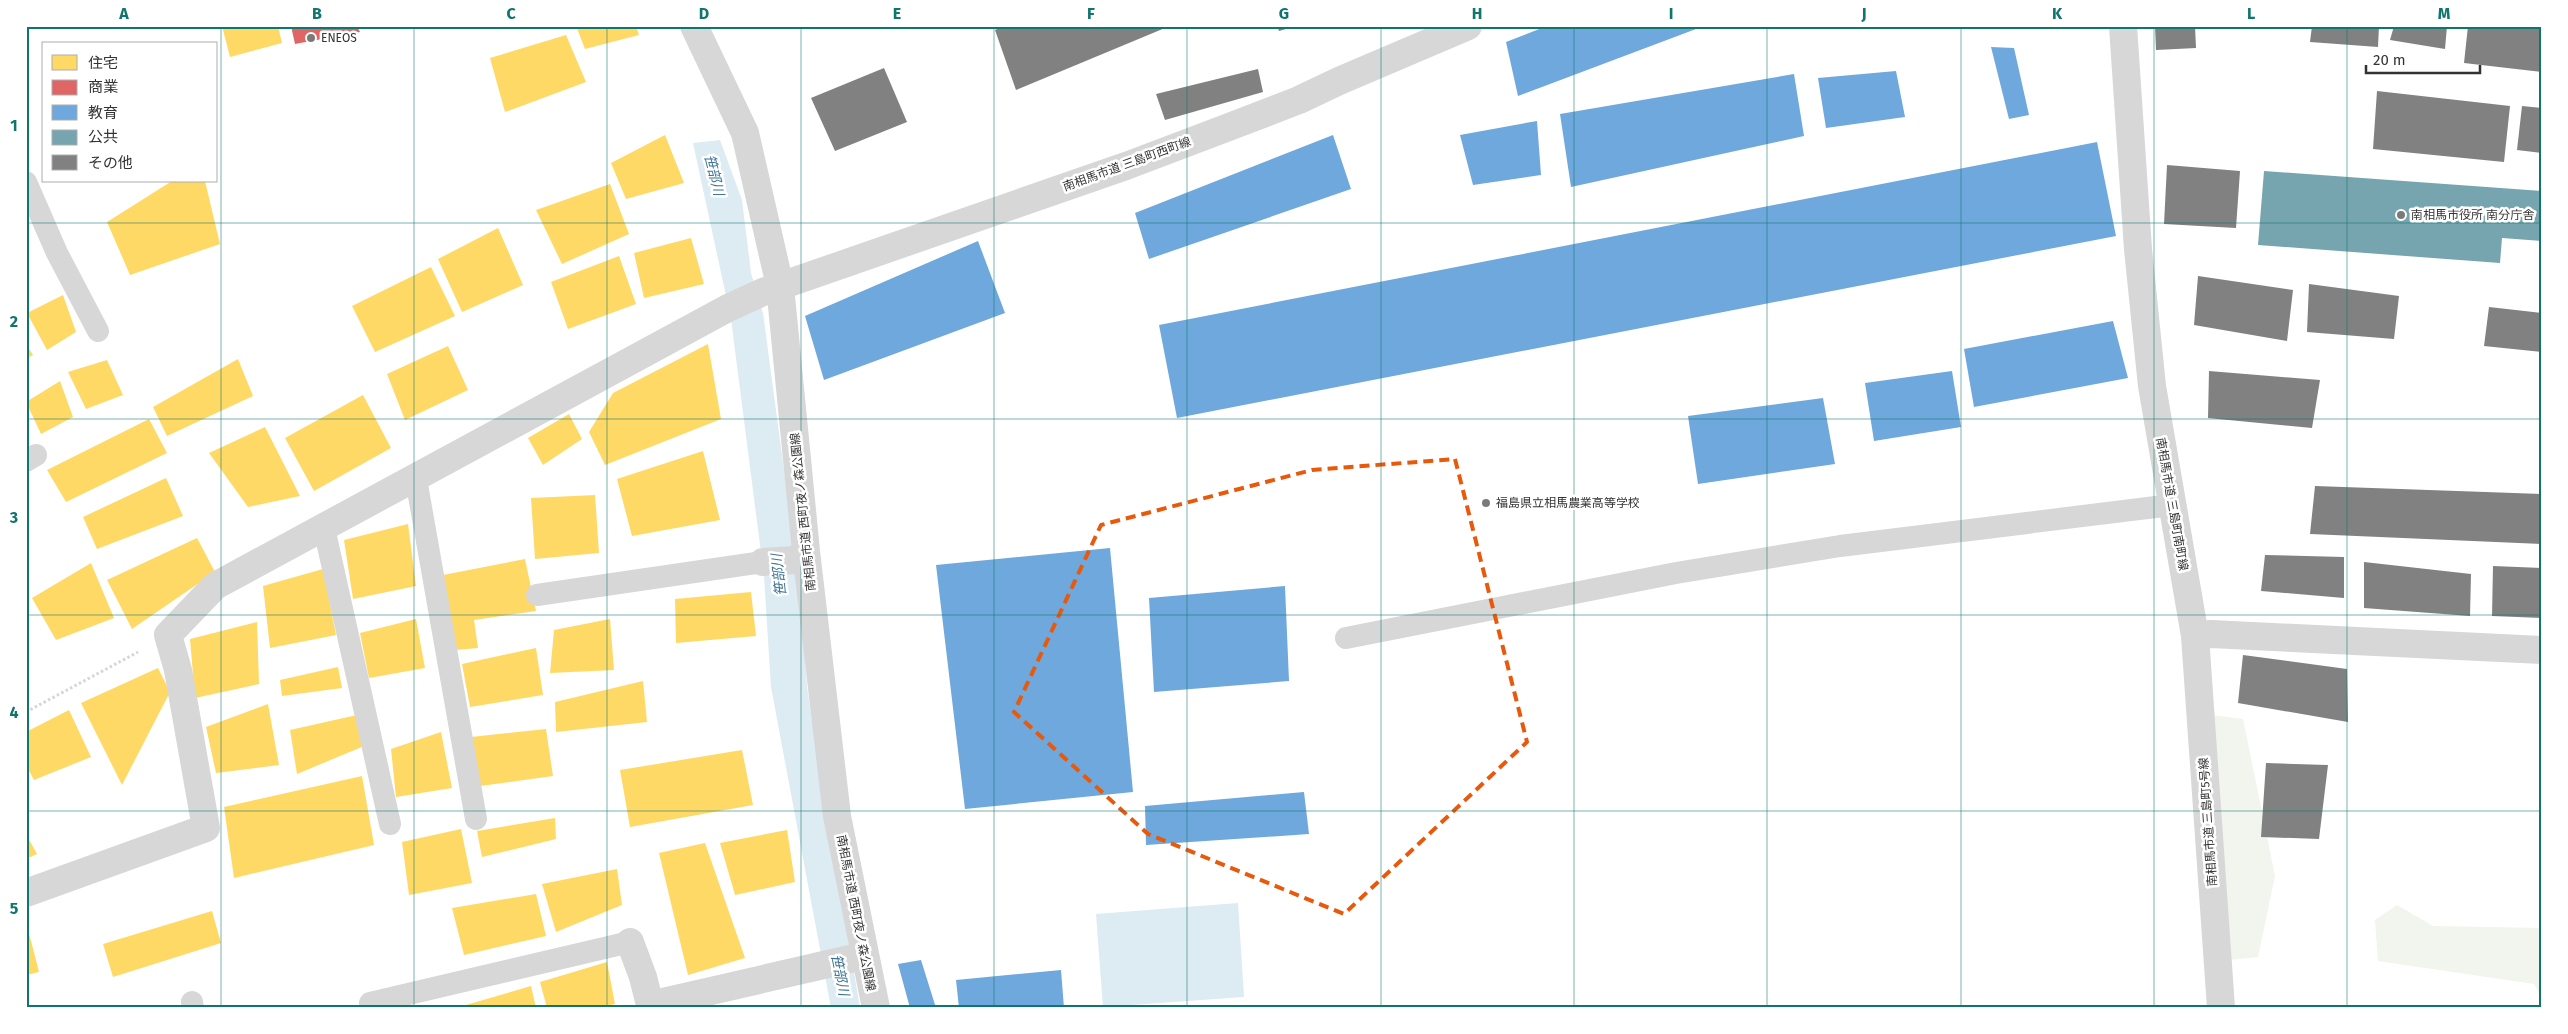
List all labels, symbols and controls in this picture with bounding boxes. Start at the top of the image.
text: A [118,4,129,23]
text: B [312,4,322,23]
text: C [506,4,516,23]
text: D [699,4,709,23]
text: E [893,4,901,23]
text: F [1087,4,1095,23]
text: G [1279,4,1289,23]
text: H [1472,4,1482,23]
text: I [1669,4,1673,23]
text: J [1860,4,1867,23]
text: K [2052,4,2063,23]
text: L [2247,4,2255,23]
text: M [2438,4,2451,23]
place label: ENEOS [321,31,357,45]
marker: ENEOS [305,32,317,44]
legend [42,42,218,182]
scale bar [2366,42,2479,74]
text: 20 m [2373,51,2406,69]
text: 住宅 [88,54,118,72]
text: 商業 [88,78,118,96]
text: 教育 [88,104,118,122]
text: 1 [10,116,18,135]
text: 公共 [88,128,118,146]
street label: 南相馬市道 三島町西町線 [1061,134,1193,194]
water label: 笹部川 [701,153,728,199]
text: その他 [88,154,133,172]
place label: 南相馬市役所 南分庁舎 [2411,208,2534,222]
marker: 南相馬市役所 南分庁舎 [2395,209,2407,221]
text: 2 [10,312,18,331]
street label: 南相馬市道 西町夜ノ森公園線 [788,432,818,592]
street label: 南相馬市道 三島町南町線 [2153,436,2191,572]
place label: 福島県立相馬農業高等学校 [1496,496,1640,510]
marker: 福島県立相馬農業高等学校 [1480,497,1492,509]
text: 3 [9,508,18,527]
water label: 笹部川 [768,551,790,597]
text: 4 [9,703,19,722]
street label: 南相馬市道 三島町5号線 [2197,757,2219,887]
street label: 南相馬市道 西町夜ノ森公園線 [834,834,878,992]
text: 5 [10,899,19,918]
water label: 笹部川 [828,953,853,999]

